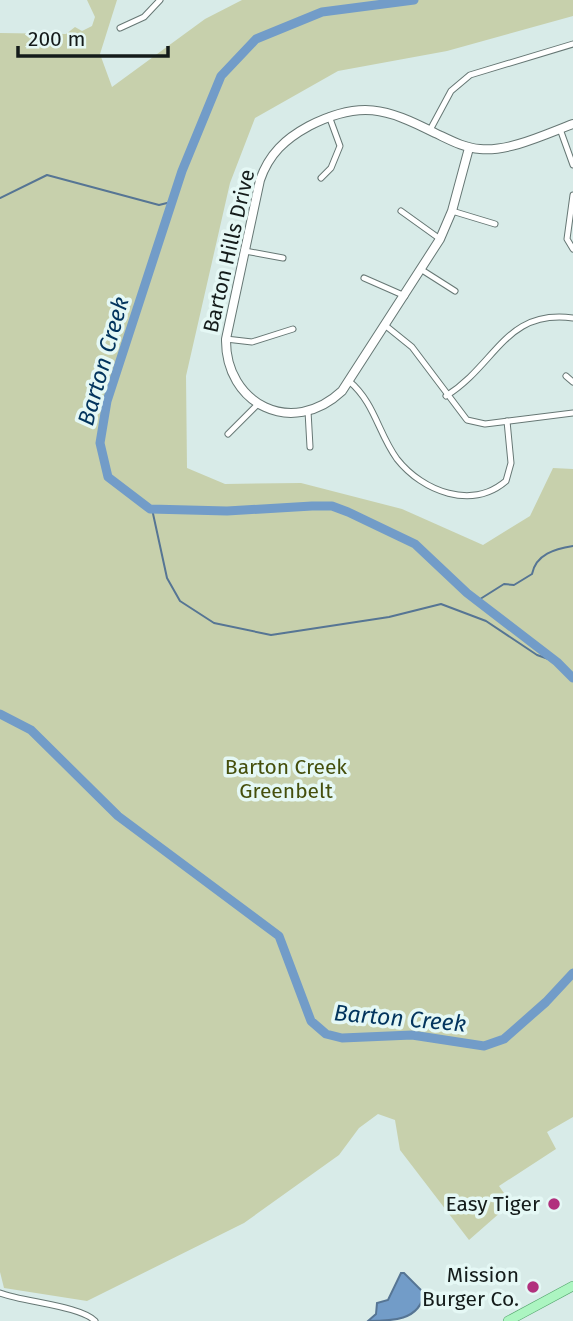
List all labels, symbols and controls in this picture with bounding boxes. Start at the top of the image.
scale bar [18,14,168,58]
text: 200 m [28,26,85,52]
street label: Barton Hills Drive [198,167,260,335]
water label: Barton Creek [71,293,135,429]
park label: Barton Creek Greenbelt [225,754,347,804]
water label: Barton Creek [333,998,467,1038]
place label: Easy Tiger [446,1191,540,1217]
marker: Easy Tiger [546,1196,562,1212]
place label: Mission Burger Co. [422,1262,519,1312]
marker: Mission Burger Co. [525,1279,541,1295]

